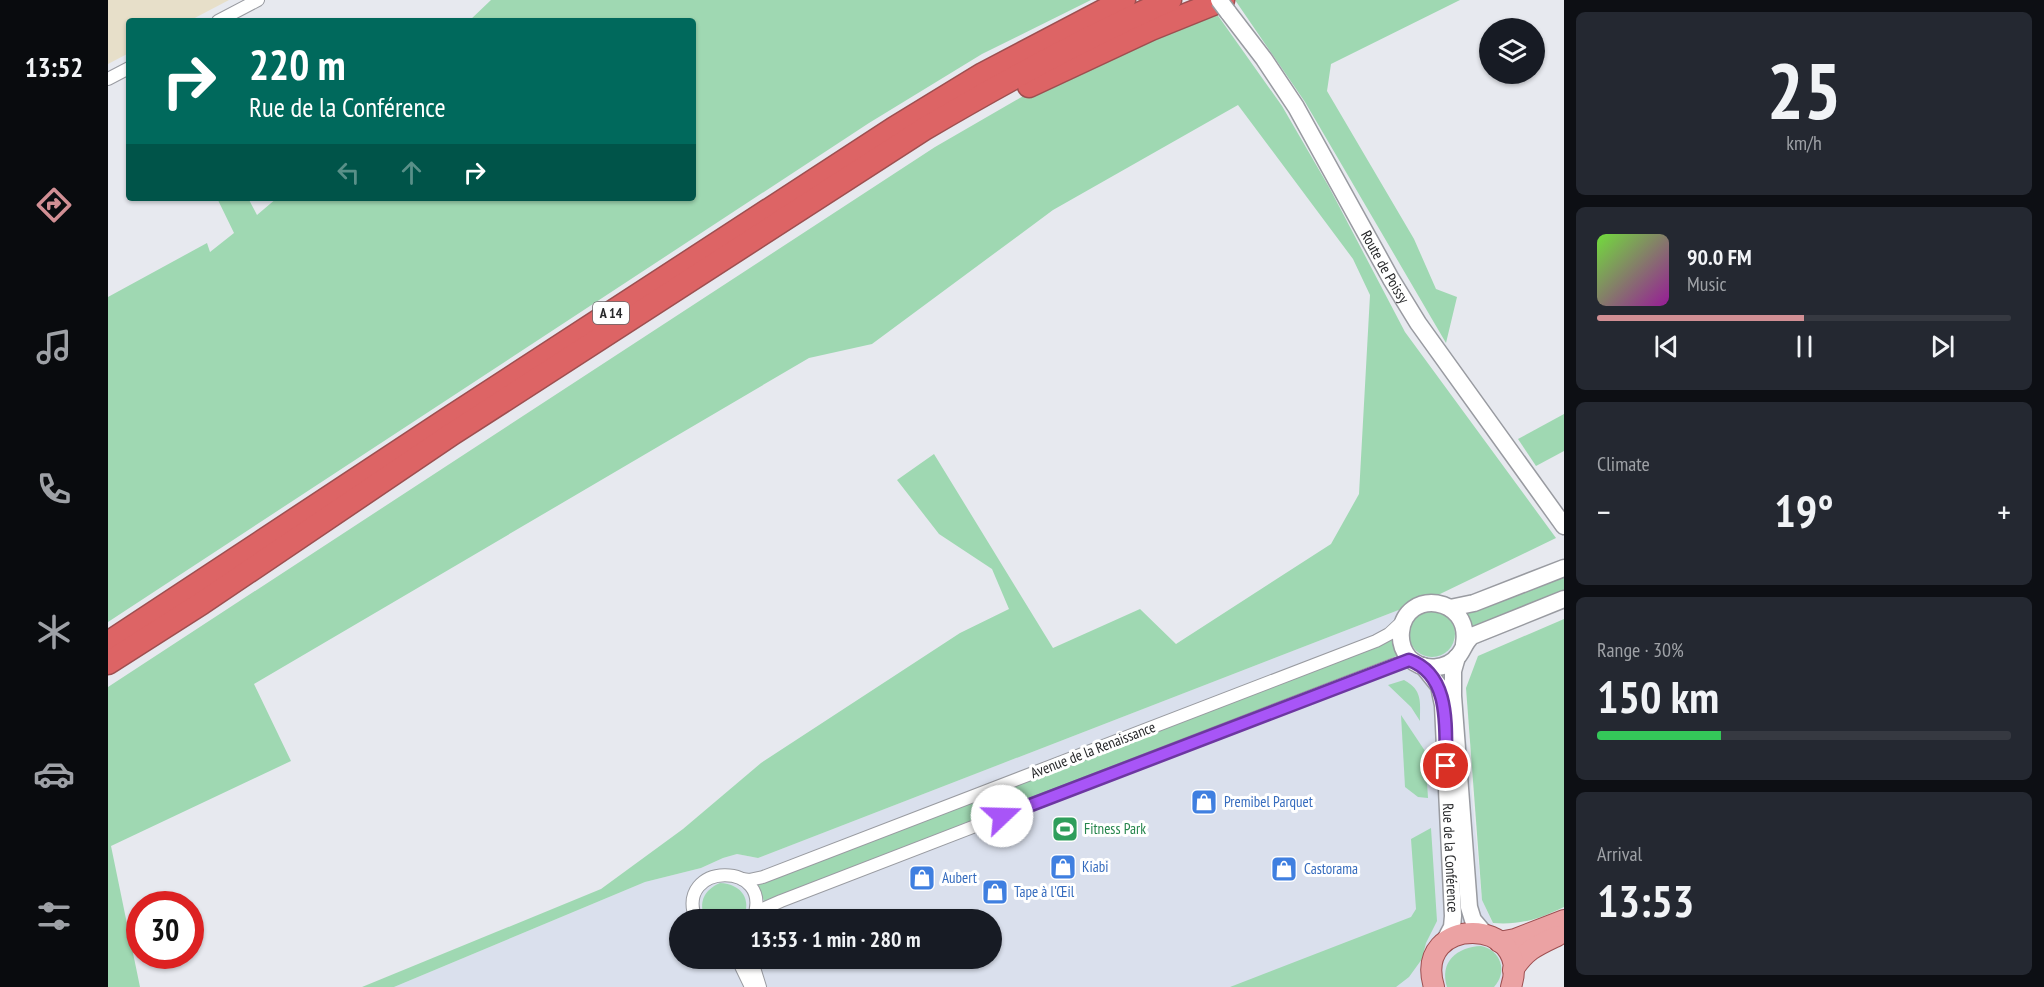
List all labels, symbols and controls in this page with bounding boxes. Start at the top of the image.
map controls [1479,18,1545,84]
button: layers [1479,18,1545,84]
text: 220 m [249,37,346,92]
text: 25 [1767,40,1841,141]
icon: right [150,42,228,120]
text: 13:52 [25,50,83,84]
text: Rue de la Conférence [249,90,446,124]
text: km/h [1786,130,1822,156]
icon: left [332,156,365,189]
icon: ahead [395,156,428,189]
icon: right [458,156,491,189]
icon: directions [33,184,75,226]
street label: Route de Poissy [1357,227,1414,307]
text: 90.0 FM [1687,243,1752,271]
text: Music [1687,271,1727,297]
road number: A 14 [593,302,629,324]
icon: music [33,326,75,368]
icon: previous [1650,330,1683,363]
icon: pause [1788,330,1821,363]
icon: next [1926,330,1959,363]
text: Climate [1597,451,1650,477]
icon: phone [33,468,75,510]
text: 19° [1774,481,1834,539]
text: − [1597,490,1611,533]
text: + [1997,490,2011,533]
icon: climate [33,611,75,653]
text: Range · 30% [1597,637,1684,663]
text: 150 km [1597,667,1719,725]
street label: Avenue de la Renaissance [1028,717,1158,782]
pin [1420,740,1471,791]
icon: arrive [1429,749,1462,782]
icon: car [33,753,75,795]
position arrow [970,784,1034,848]
shop icon: Premibel Parquet [1189,787,1219,817]
place label: Premibel Parquet [1224,792,1313,811]
street label: Rue de la Conférence [1439,803,1463,913]
sports icon: Fitness Park [1050,814,1080,844]
place label: Fitness Park [1084,819,1146,838]
text: Arrival [1597,841,1642,867]
shop icon: Kiabi [1048,852,1078,882]
shop icon: Castorama [1269,854,1299,884]
place label: Kiabi [1082,857,1108,876]
place label: Castorama [1304,859,1358,878]
shop icon: Aubert [907,863,937,893]
place label: Aubert [942,868,977,887]
text: 13:53 [1597,871,1694,929]
shop icon: Tape à l'Œil [980,877,1010,907]
place label: Tape à l'Œil [1014,882,1075,901]
speed limit sign: 30 [126,891,204,969]
icon: filters [33,895,75,937]
text: 13:53 · 1 min · 280 m [750,925,921,953]

